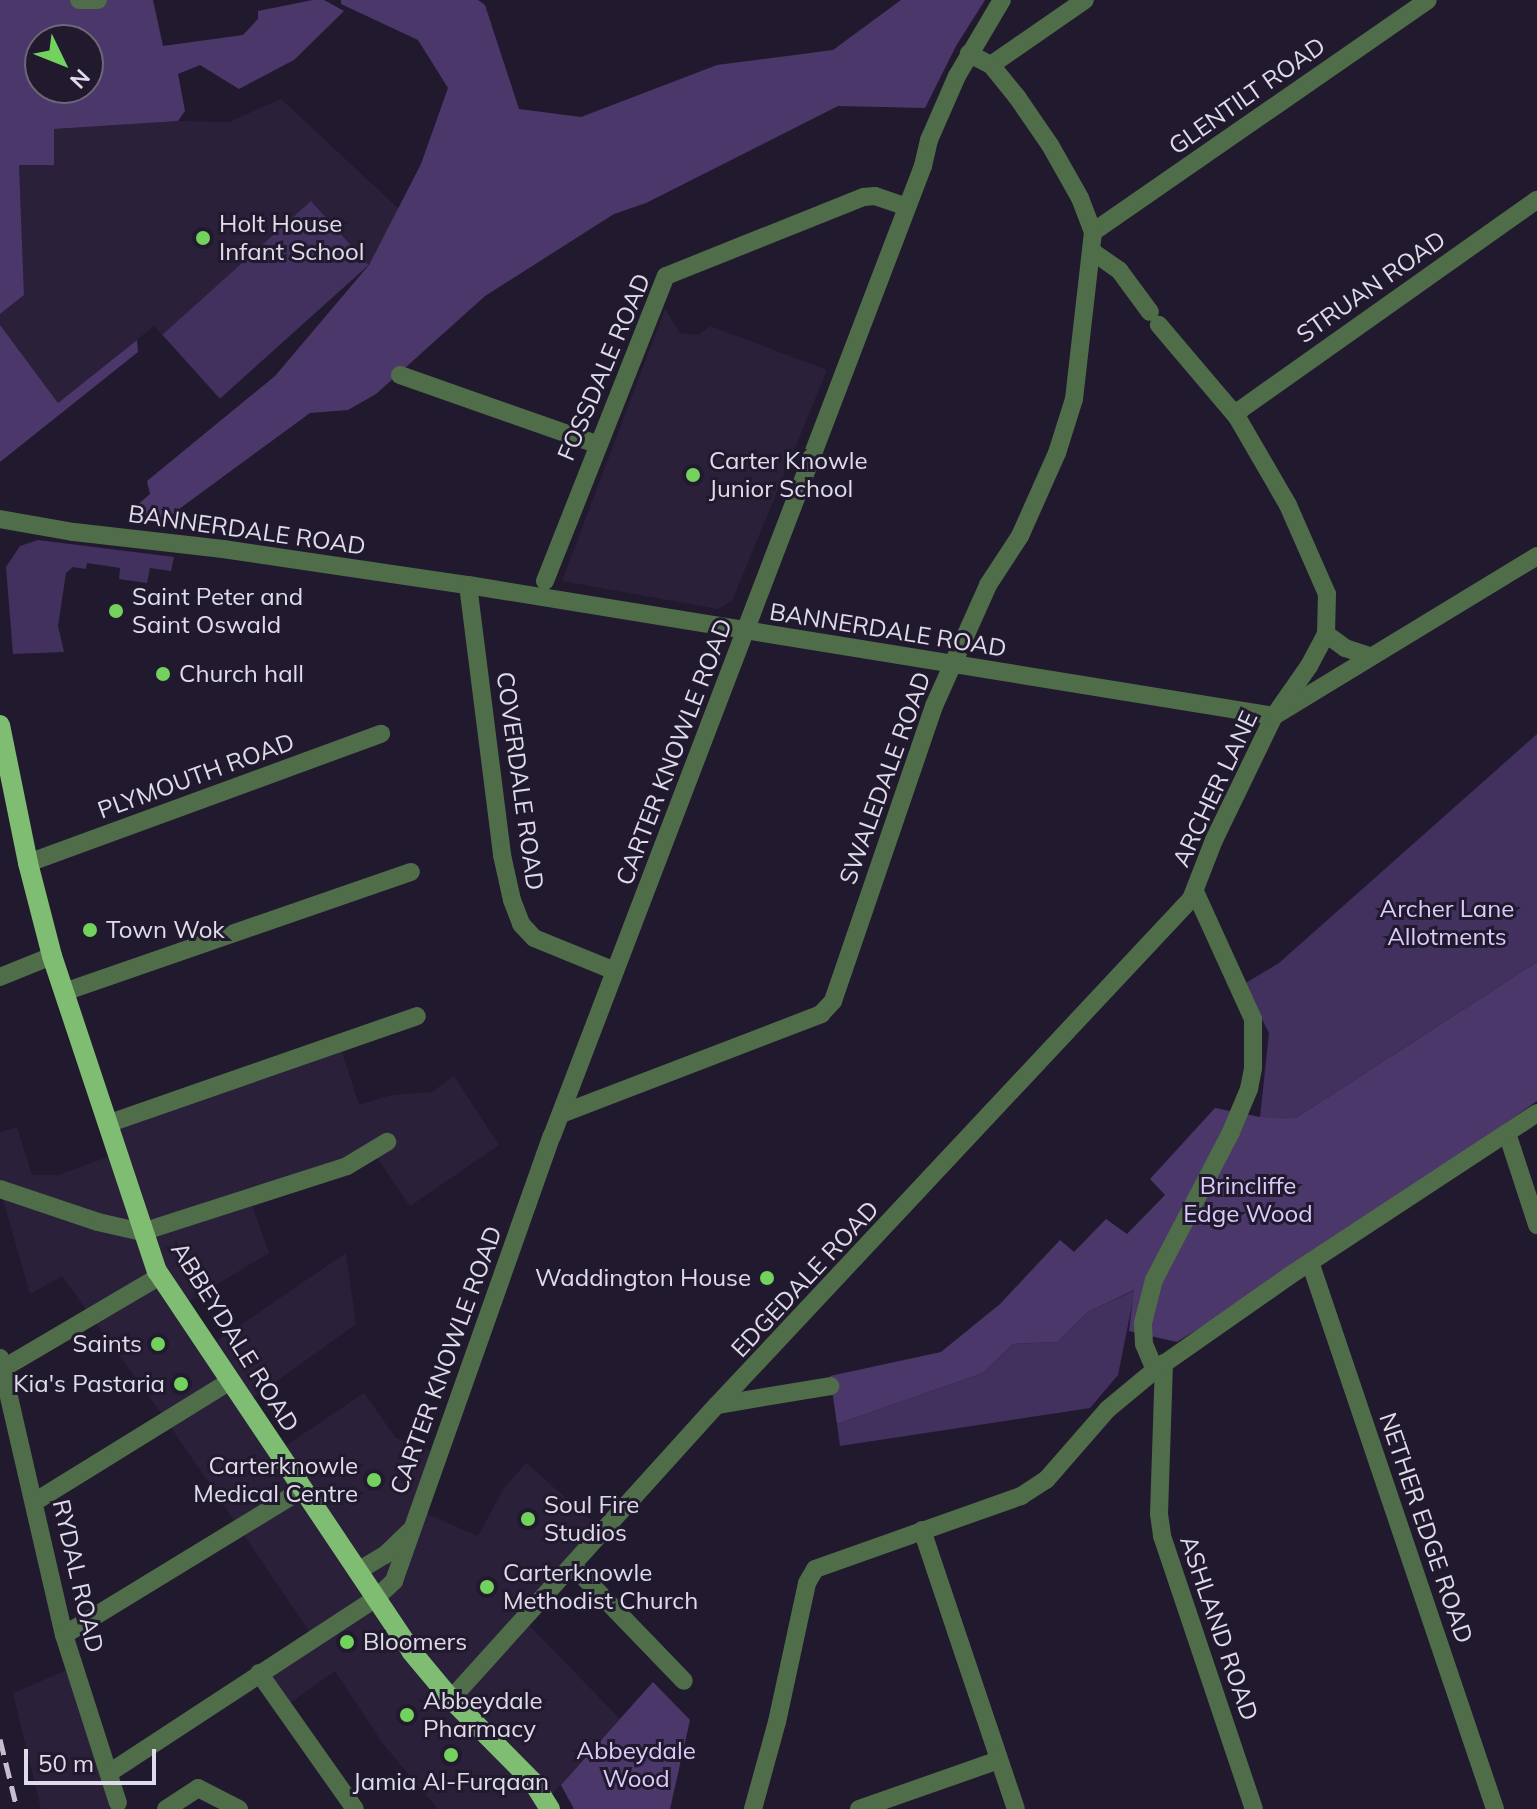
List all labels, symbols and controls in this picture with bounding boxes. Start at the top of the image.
north arrow [24,24,104,104]
street label: GLENTILT ROAD [1163,31,1331,161]
text: N [64,63,96,95]
place label: Holt House Infant School [219,210,364,266]
street label: STRUAN ROAD [1291,225,1451,349]
marker: Holt House Infant School [194,229,212,247]
street label: FOSSDALE ROAD [552,269,656,465]
place label: Carter Knowle Junior School [709,447,868,503]
marker: Carter Knowle Junior School [684,466,702,484]
street label: BANNERDALE ROAD [126,499,368,561]
place label: Saint Peter and Saint Oswald [132,583,303,639]
street label: BANNERDALE ROAD [768,597,1008,663]
marker: Saint Peter and Saint Oswald [107,602,125,620]
street label: CARTER KNOWLE ROAD [610,615,738,889]
place label: Church hall [179,660,304,688]
marker: Church hall [154,665,172,683]
street label: SWALEDALE ROAD [833,668,937,888]
street label: COVERDALE ROAD [490,670,550,892]
street label: ARCHER LANE [1166,707,1264,871]
street label: PLYMOUTH ROAD [94,727,298,825]
park label: Archer Lane Allotments [1380,895,1514,951]
place label: Town Wok [106,916,225,944]
marker: Town Wok [81,921,99,939]
park label: Brincliffe Edge Wood [1183,1172,1313,1228]
street label: EDGEDALE ROAD [725,1195,885,1363]
street label: CARTER KNOWLE ROAD [384,1222,508,1498]
street label: ABBEYDALE ROAD [165,1237,305,1437]
place label: Waddington House [535,1264,751,1292]
marker: Waddington House [758,1269,776,1287]
place label: Saints [73,1330,142,1358]
marker: Saints [149,1335,167,1353]
place label: Kia's Pastaria [13,1370,165,1398]
marker: Kia's Pastaria [172,1375,190,1393]
street label: NETHER EDGE ROAD [1373,1409,1479,1647]
place label: Carterknowle Medical Centre [193,1452,358,1508]
marker: Carterknowle Medical Centre [365,1471,383,1489]
place label: Soul Fire Studios [544,1491,639,1547]
street label: RYDAL ROAD [46,1497,110,1655]
marker: Soul Fire Studios [519,1510,537,1528]
street label: ASHLAND ROAD [1174,1532,1264,1724]
place label: Carterknowle Methodist Church [503,1559,698,1615]
marker: Carterknowle Methodist Church [478,1578,496,1596]
place label: Bloomers [363,1628,467,1656]
marker: Bloomers [338,1633,356,1651]
place label: Abbeydale Pharmacy [423,1687,542,1743]
marker: Abbeydale Pharmacy [398,1706,416,1724]
scale bar [28,1733,160,1783]
park label: Abbeydale Wood [576,1737,696,1793]
marker: Jamia Al-Furqaan [442,1746,460,1764]
text: 50 m [38,1748,94,1778]
place label: Jamia Al-Furqaan [353,1768,549,1796]

